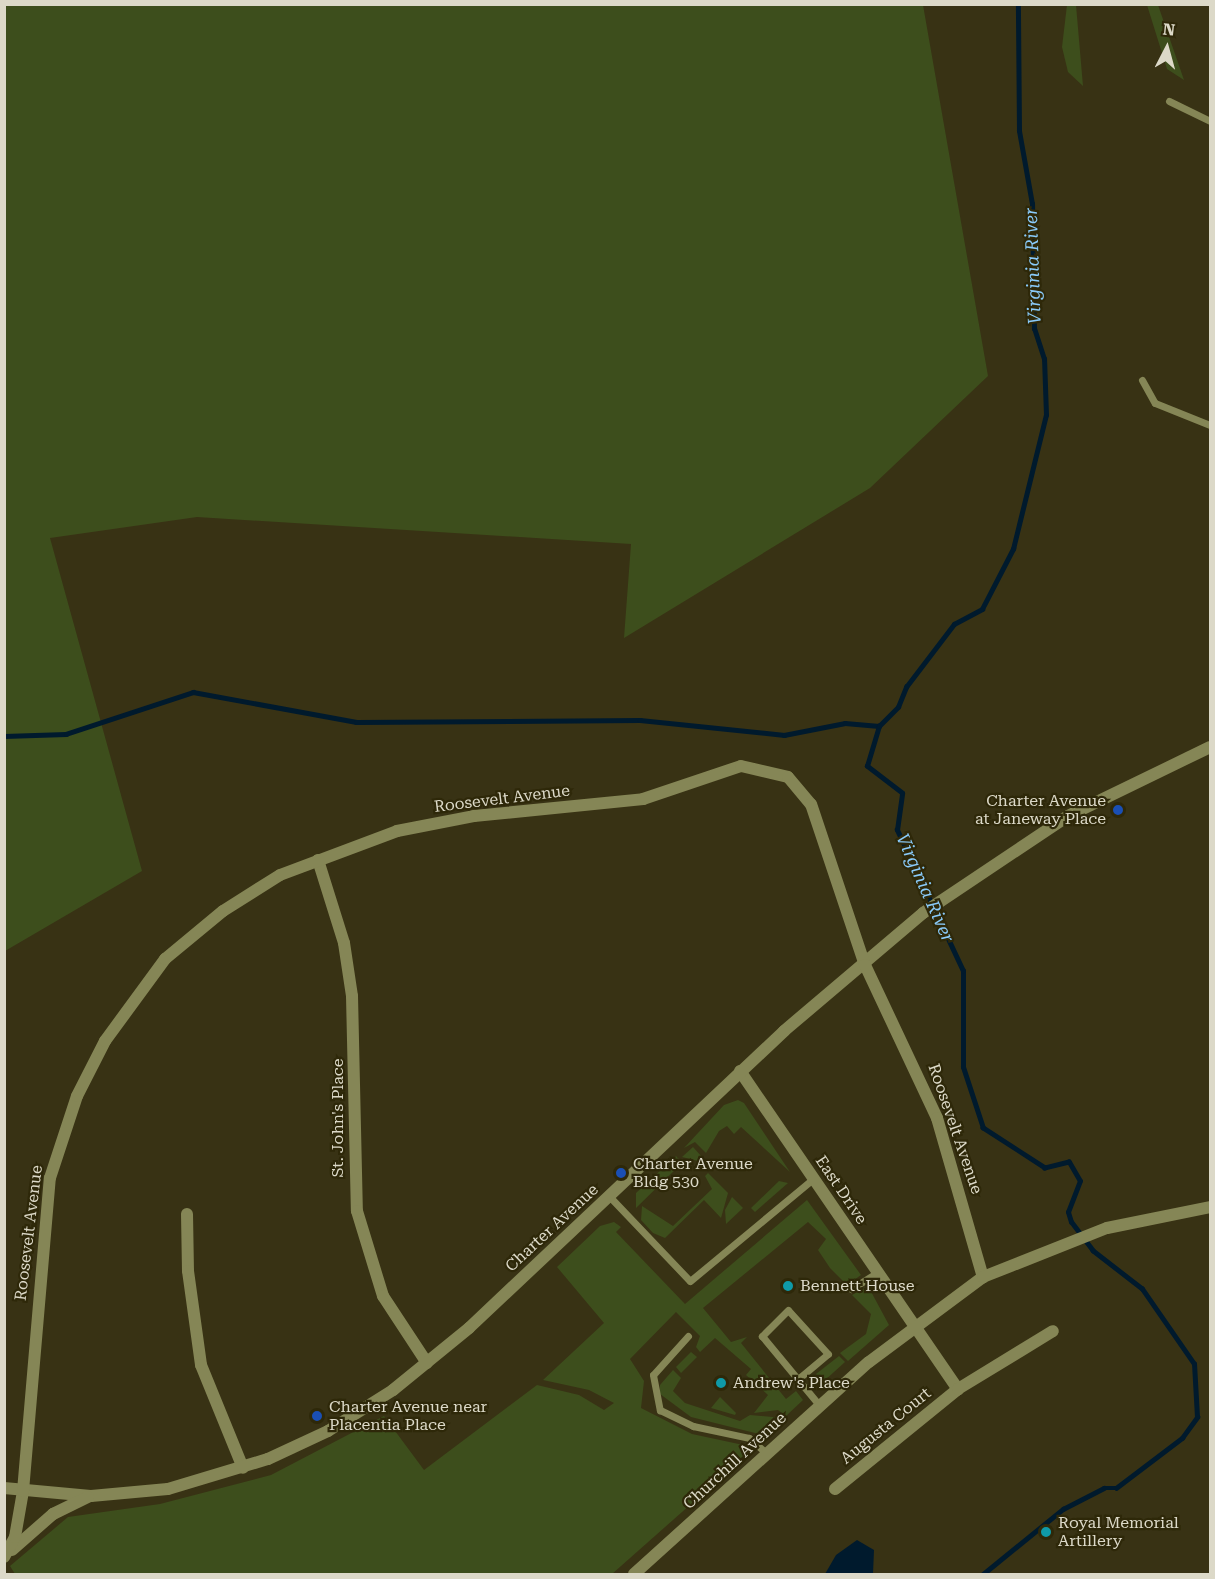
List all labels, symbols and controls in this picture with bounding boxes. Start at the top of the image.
north arrow [1137,18,1197,78]
text: N [1162,20,1176,40]
water label: Virginia River [1020,207,1046,325]
street label: Roosevelt Avenue [433,781,571,817]
place label: Charter Avenue at Janeway Place [975,791,1106,829]
marker: Charter Avenue at Janeway Place [1111,803,1125,817]
water label: Virginia River [891,830,959,946]
street label: St. John's Place [328,1058,348,1178]
street label: Roosevelt Avenue [924,1061,986,1197]
street label: East Drive [811,1152,871,1228]
place label: Charter Avenue Bldg 530 [633,1154,753,1192]
street label: Roosevelt Avenue [11,1164,47,1302]
marker: Charter Avenue Bldg 530 [614,1166,628,1180]
street label: Charter Avenue [502,1180,602,1276]
place label: Bennett House [800,1276,914,1296]
marker: Bennett House [781,1279,795,1293]
place label: Andrew's Place [733,1373,850,1393]
marker: Andrew's Place [714,1376,728,1390]
street label: Augusta Court [837,1384,935,1468]
place label: Charter Avenue near Placentia Place [329,1397,487,1435]
street label: Churchill Avenue [680,1408,790,1514]
marker: Charter Avenue near Placentia Place [310,1409,324,1423]
place label: Royal Memorial Artillery [1058,1513,1179,1551]
marker: Royal Memorial Artillery [1039,1525,1053,1539]

